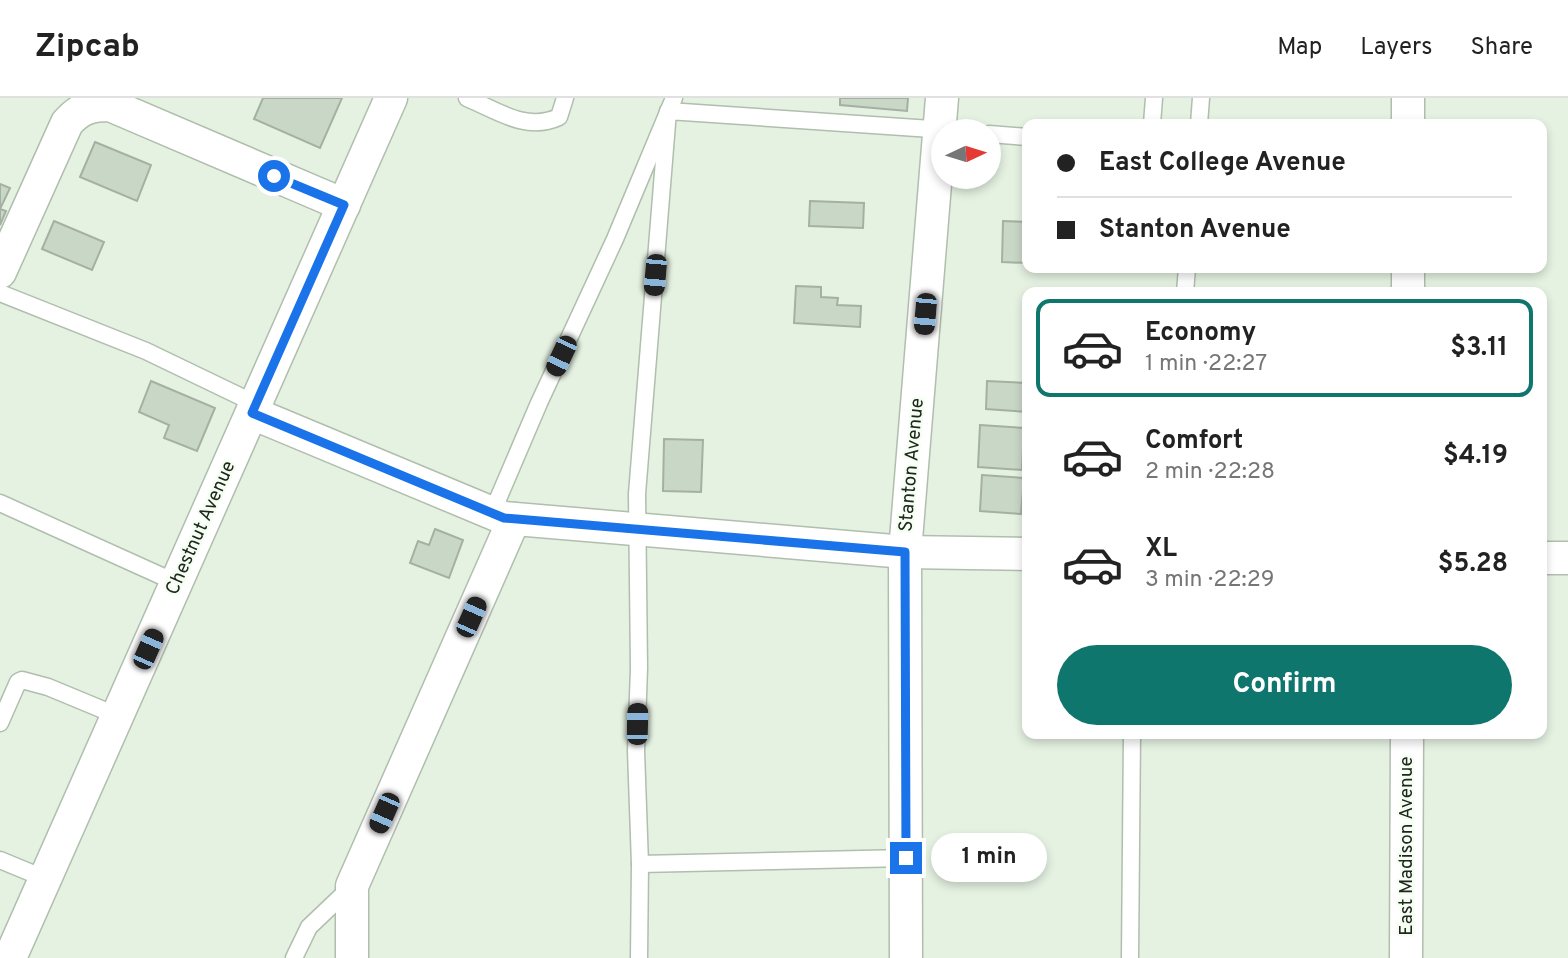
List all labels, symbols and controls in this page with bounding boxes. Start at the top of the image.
text: Zipcab [35,27,140,69]
text: Map [1277,33,1322,63]
text: Layers [1360,33,1432,63]
text: Share [1470,33,1533,63]
north arrow [931,119,1001,189]
map controls [931,119,1001,189]
text: East College Avenue [1099,147,1346,180]
route start [258,160,290,192]
text: Stanton Avenue [1099,214,1291,247]
car [643,253,668,297]
car [913,292,938,336]
icon: car [1061,317,1124,380]
text: Economy [1145,317,1256,350]
text: $3.11 [1450,332,1508,365]
car [543,333,580,379]
text: 1 min · 22:27 [1145,350,1267,379]
street label: Stanton Avenue [894,397,930,533]
icon: car [1061,425,1124,488]
text: Comfort [1145,425,1243,458]
text: $4.19 [1443,440,1508,473]
street label: Chestnut Avenue [161,457,241,599]
text: 2 min · 22:28 [1145,458,1275,487]
icon: car [1061,533,1124,596]
text: XL [1145,533,1177,566]
text: $5.28 [1438,548,1508,581]
text: 3 min · 22:29 [1145,566,1274,595]
car [453,594,490,640]
car [130,626,167,672]
button: Confirm [1057,645,1512,725]
car [627,703,648,745]
street label: East Madison Avenue [1395,756,1419,936]
car [366,790,403,836]
callout: 1 min [930,834,1046,882]
route end [890,842,922,874]
text: 1 min [961,843,1017,872]

